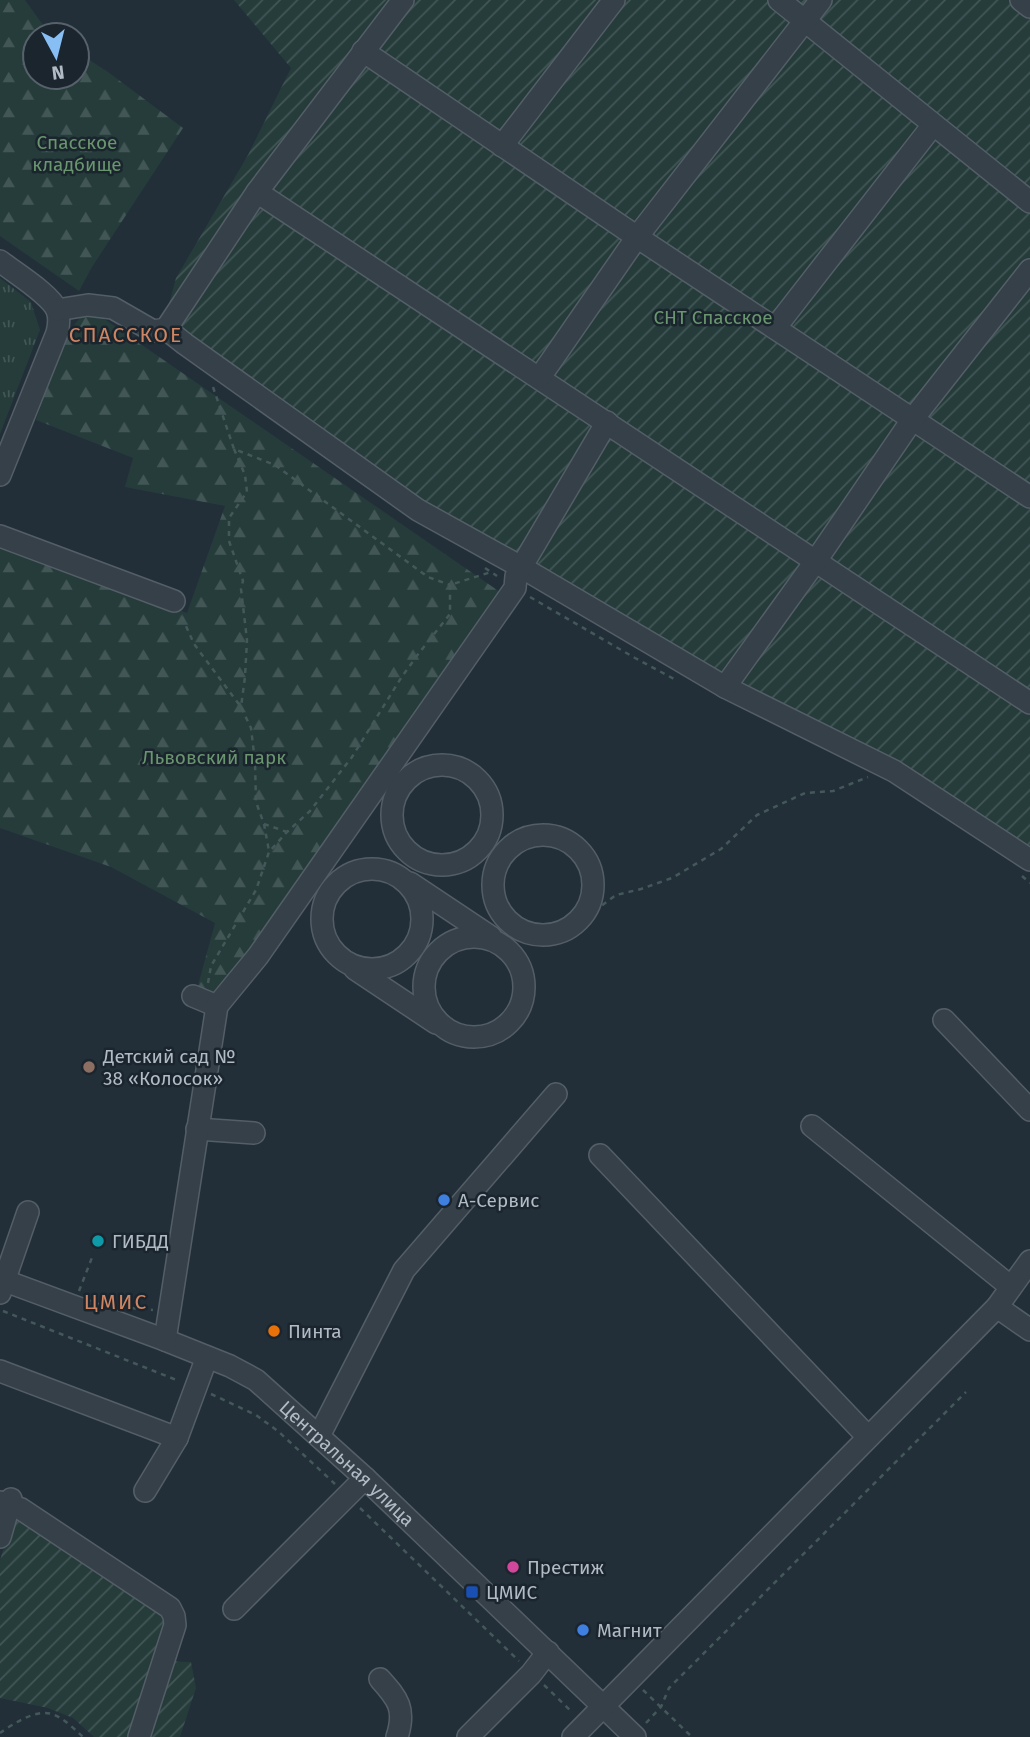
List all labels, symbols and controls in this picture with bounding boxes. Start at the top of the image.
north arrow [21,21,91,91]
text: N [50,60,66,85]
park label: Спасское кладбище [32,131,122,176]
park label: СНТ Спасское [653,306,773,329]
district label: СПАССКОЕ [69,322,183,348]
park label: Львовский парк [142,746,286,769]
place label: Детский сад № 38 «Колосок» [102,1045,236,1090]
marker: Детский сад № 38 «Колосок» [81,1059,97,1075]
place label: A-Сервис [458,1189,539,1212]
marker: A-Сервис [436,1192,452,1208]
place label: ГИБДД [112,1230,169,1253]
marker: ГИБДД [90,1233,106,1249]
district label: ЦМИС [84,1289,148,1315]
place label: Пинта [288,1320,342,1343]
marker: Пинта [266,1323,282,1339]
street label: Центральная улица [275,1395,420,1531]
place label: Престиж [527,1556,605,1579]
marker: Престиж [505,1559,521,1575]
place label: ЦМИС [486,1581,537,1604]
marker: ЦМИС [464,1584,480,1600]
place label: Магнит [597,1619,662,1642]
marker: Магнит [575,1622,591,1638]

